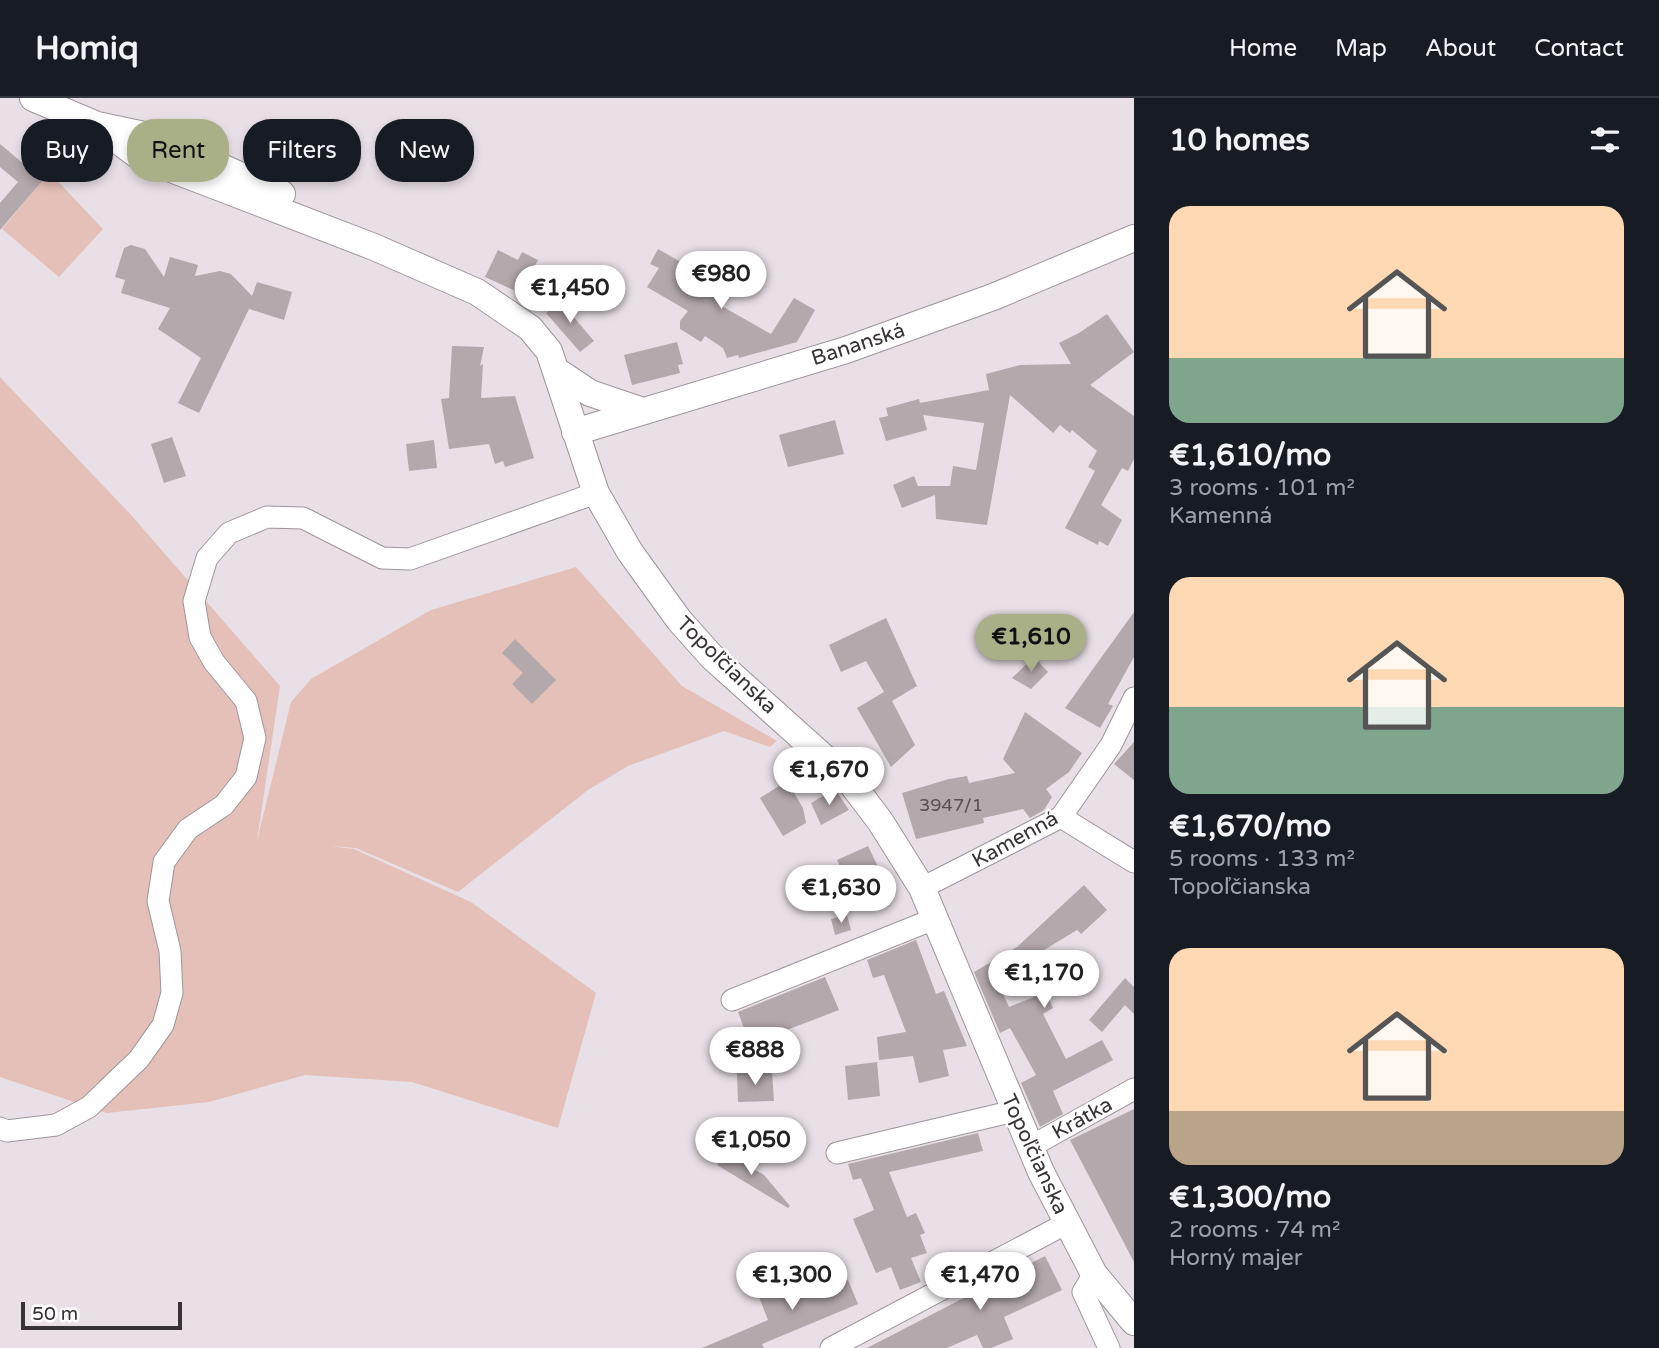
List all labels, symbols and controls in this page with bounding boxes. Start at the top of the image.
text: Homiq [35,29,139,68]
text: Home [1229,34,1297,63]
text: Map [1335,34,1387,63]
text: About [1425,34,1496,63]
text: Contact [1534,34,1624,63]
chip: Buy [21,119,113,182]
chip: Rent [127,119,229,182]
chip: Filters [243,119,361,182]
chip: New [375,119,474,182]
icon: filters [1586,121,1624,159]
text: 10 homes [1169,122,1310,159]
icon: home [1334,251,1460,377]
pin: €980 [680,252,762,311]
text: €980 [691,260,751,288]
pin: €1,450 [513,266,627,325]
text: €1,450 [531,274,609,302]
street label: Bananská [808,318,908,371]
text: €1,610/mo [1169,437,1331,474]
text: 3 rooms · 101 m² [1169,474,1355,502]
text: Kamenná [1169,502,1272,530]
street label: Topoľčianska [671,611,782,719]
pin: €1,610 [974,614,1088,674]
icon: home [1334,622,1460,748]
text: €1,610 [991,623,1071,651]
pin: €1,670 [772,748,886,807]
text: €1,670 [789,756,869,784]
house number: 3947/1 [919,794,983,816]
street label: Kamenná [968,806,1063,873]
text: €1,670/mo [1169,808,1331,845]
text: 5 rooms · 133 m² [1169,845,1355,873]
pin: €1,630 [784,866,898,925]
text: Topoľčianska [1169,873,1311,901]
text: €1,630 [801,874,881,902]
pin: €1,170 [987,950,1101,1010]
text: €1,170 [1004,959,1084,987]
icon: home [1334,993,1460,1119]
pin: €888 [714,1028,796,1087]
text: €888 [725,1036,785,1064]
street label: Topoľčianska [996,1090,1073,1218]
street label: Krátka [1048,1092,1117,1145]
pin: €1,050 [694,1118,808,1177]
text: €1,050 [711,1126,791,1154]
text: €1,300/mo [1169,1179,1331,1216]
text: 2 rooms · 74 m² [1169,1216,1340,1244]
text: Horný majer [1169,1244,1303,1272]
pin: €1,300 [735,1252,849,1312]
pin: €1,470 [923,1252,1037,1312]
text: €1,300 [752,1261,832,1289]
text: €1,470 [941,1261,1019,1289]
scale bar [21,1299,182,1331]
text: 50 m [32,1303,78,1325]

